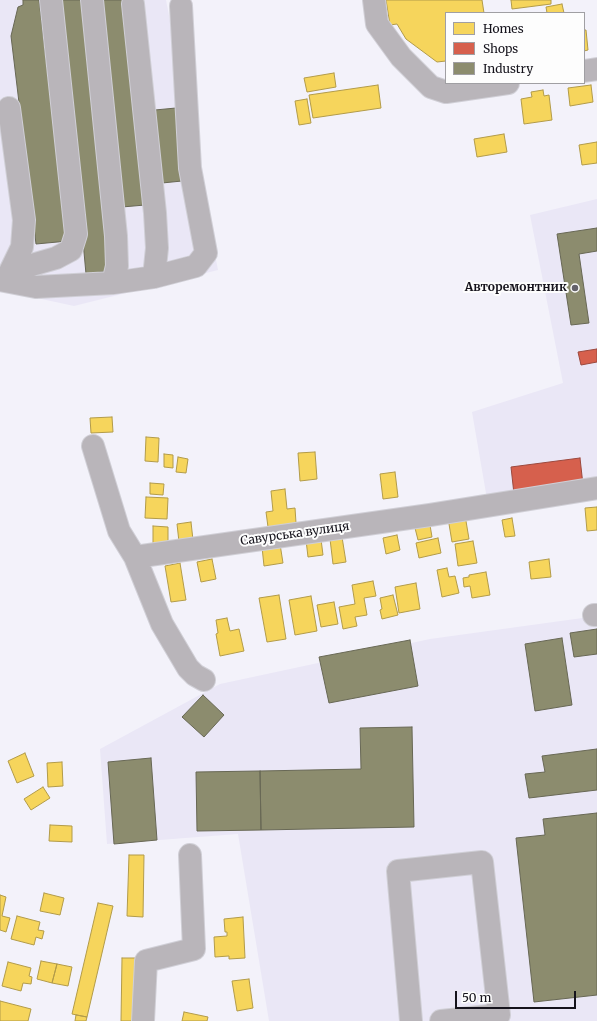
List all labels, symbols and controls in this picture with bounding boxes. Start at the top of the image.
legend [445,12,585,84]
text: Homes [483,21,524,36]
text: Shops [483,41,518,56]
text: Industry [483,61,533,76]
place label: Авторемонтник [465,281,567,295]
marker: Авторемонтник [570,283,580,293]
street label: Савурська вулиця [240,519,350,549]
scale bar [457,983,578,1009]
text: 50 m [462,990,491,1005]

